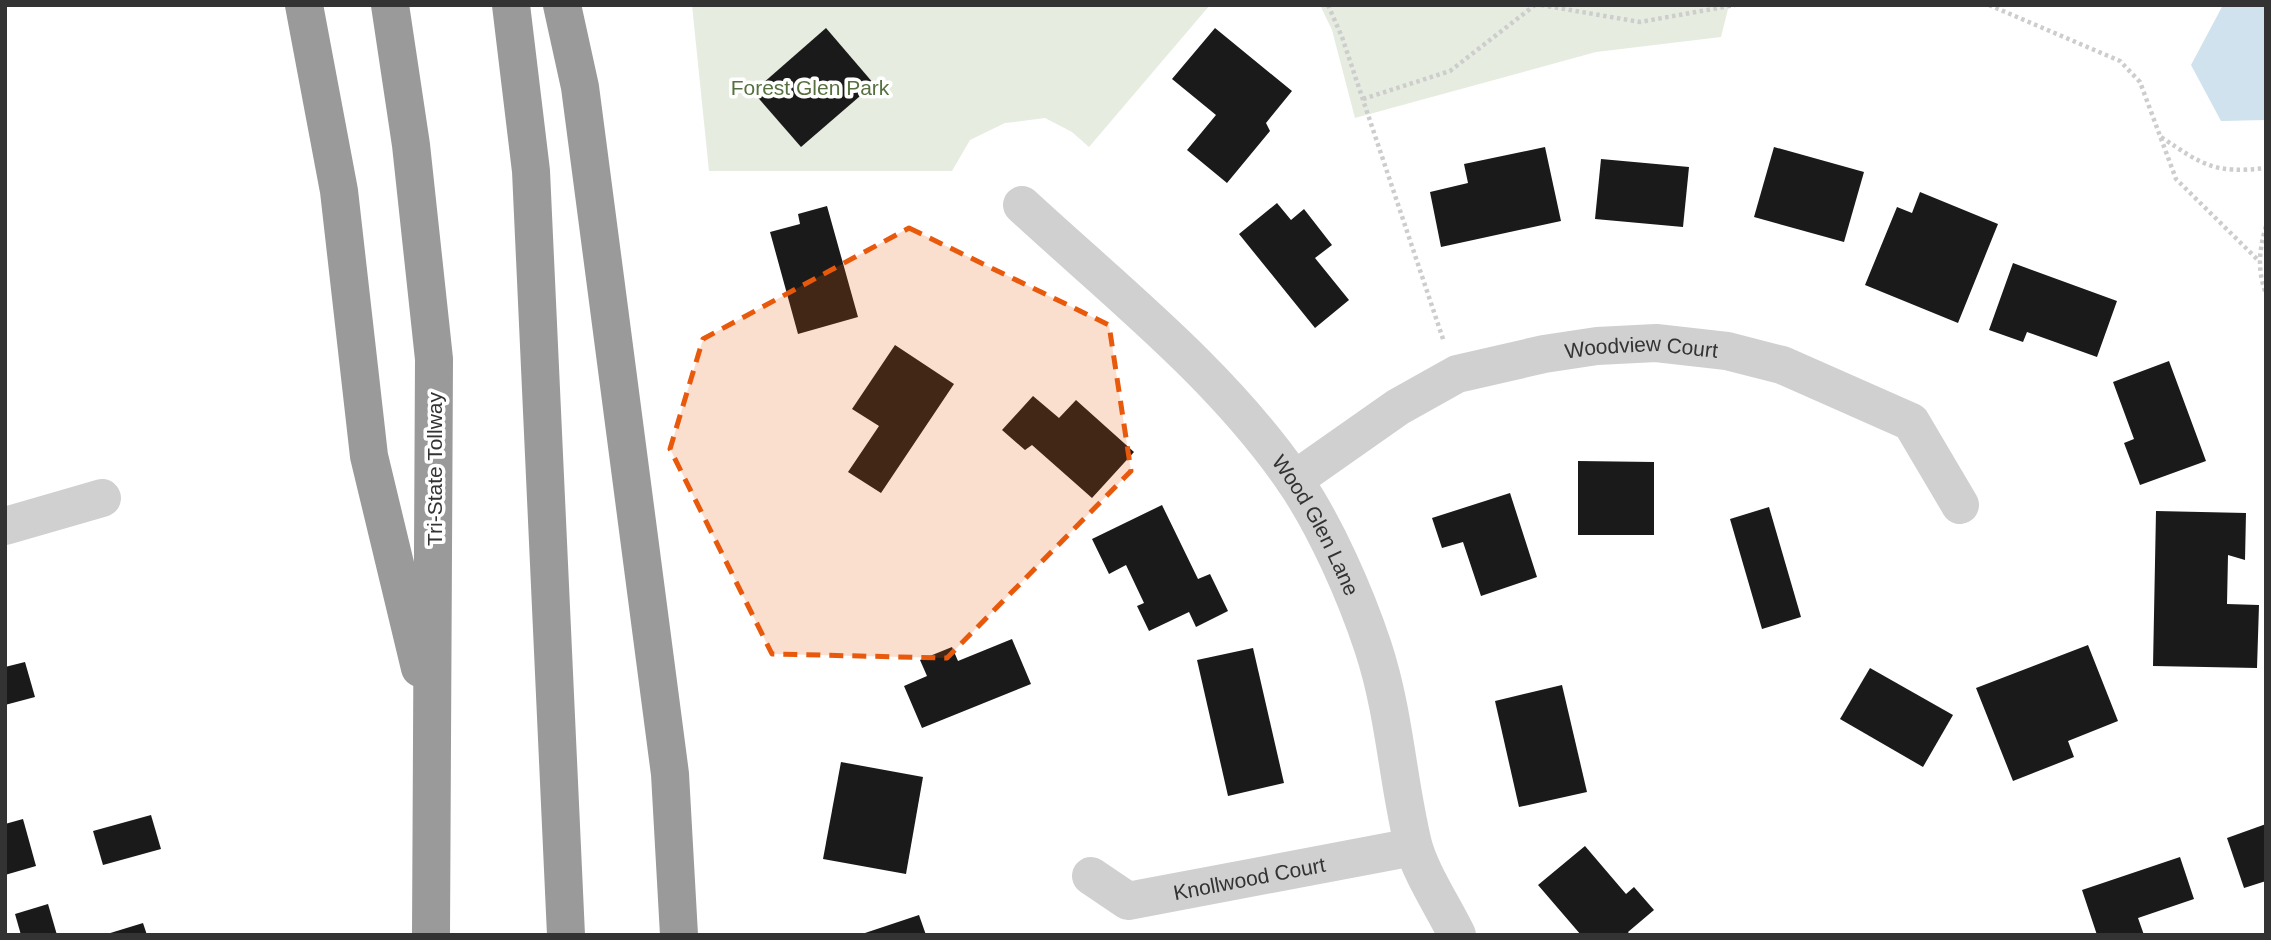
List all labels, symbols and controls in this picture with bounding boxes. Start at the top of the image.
park label: Forest Glen Park [731,76,890,99]
street label: Woodview Court [1563,331,1719,362]
street label: Tri-State Tollway [423,391,446,546]
street label: Wood Glen Lane [1268,450,1364,599]
street label: Knollwood Court [1171,852,1327,904]

